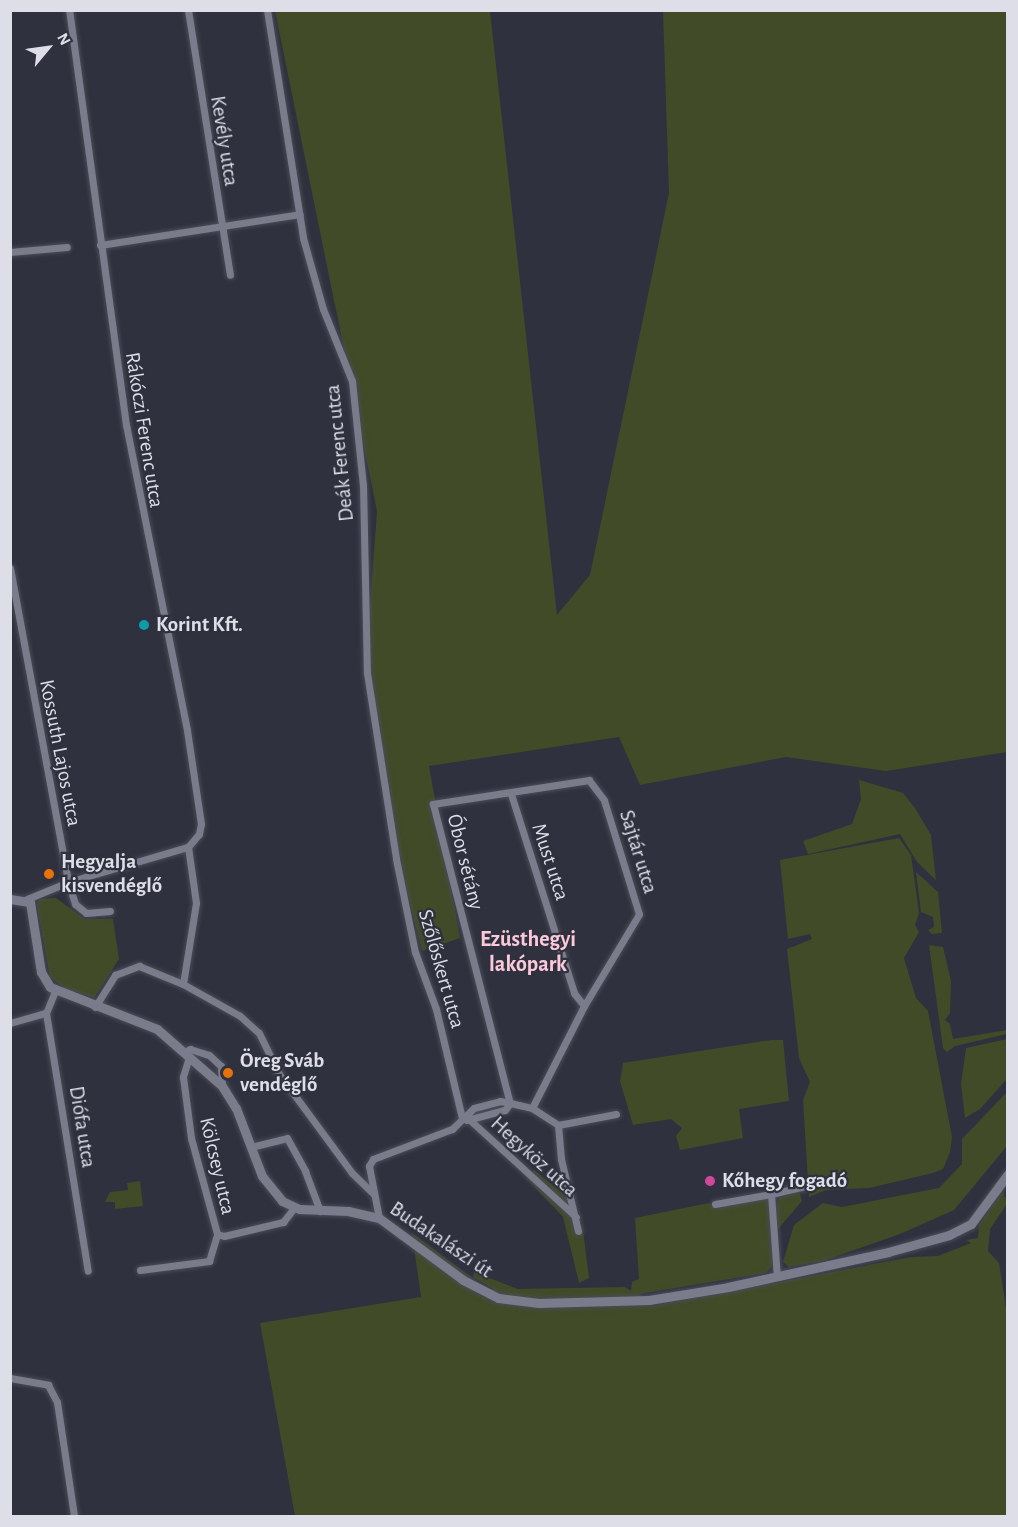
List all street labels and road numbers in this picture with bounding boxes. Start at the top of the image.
street label: Kevély utca [204,94,244,188]
street label: Rákóczi Ferenc utca [119,350,169,510]
street label: Deák Ferenc utca [320,383,360,523]
street label: Kossuth Lajos utca [33,678,87,828]
street label: Sajtár utca [613,807,663,897]
street label: Óbor sétány [441,812,489,912]
street label: Must utca [526,820,574,904]
street label: Szőlőskert utca [412,907,470,1031]
street label: Diófa utca [63,1084,101,1170]
street label: Hegyköz utca [485,1111,583,1203]
street label: Kölcsey utca [194,1115,240,1217]
street label: Budakalászi út [385,1196,497,1284]

